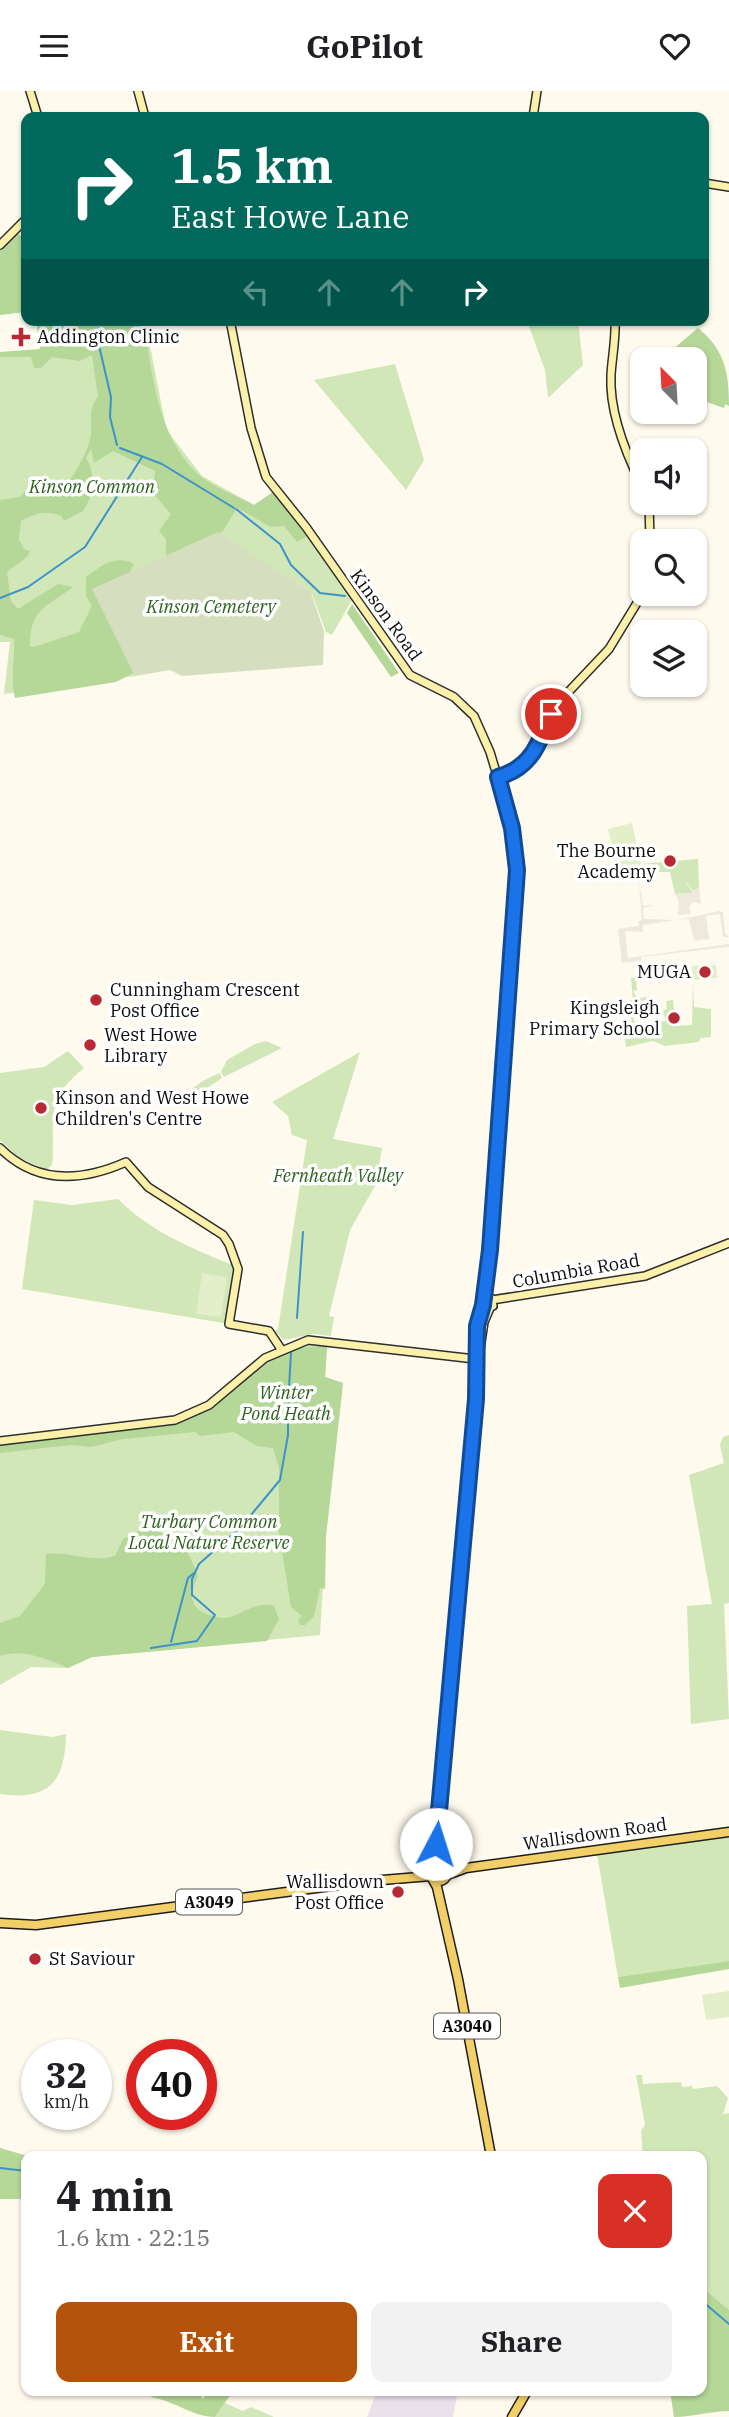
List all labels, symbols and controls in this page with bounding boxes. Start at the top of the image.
text: GoPilot [306,25,423,67]
icon: menu [35,27,73,65]
icon: heart [656,27,694,65]
text: 1.5 km [171,133,333,196]
icon: right [56,140,147,231]
text: East Howe Lane [171,195,409,237]
icon: left [237,273,275,311]
icon: ahead [310,273,348,311]
icon: ahead [383,273,421,311]
icon: right [456,273,494,311]
place label: Addington Clinic [37,325,180,348]
marker: Addington Clinic [11,327,31,347]
north arrow [630,347,707,423]
map controls [630,347,707,697]
button: sound [630,438,707,515]
park label: Kinson Common [28,475,156,498]
button: search [630,529,707,606]
street label: Kinson Road [346,564,427,665]
park label: Kinson Cemetery [145,595,278,618]
button: layers [630,620,707,697]
pin [521,684,581,744]
icon: arrive [532,695,570,733]
place label: The Bourne Academy [557,839,656,883]
marker: The Bourne Academy [662,853,678,869]
place label: MUGA [637,960,692,983]
marker: MUGA [697,964,713,980]
place label: Cunningham Crescent Post Office [110,978,300,1022]
marker: Cunningham Crescent Post Office [88,992,104,1008]
place label: Kingsleigh Primary School [529,996,660,1040]
marker: Kingsleigh Primary School [666,1010,682,1026]
place label: West Howe Library [104,1023,197,1067]
marker: West Howe Library [82,1037,98,1053]
place label: Kinson and West Howe Children's Centre [55,1086,249,1130]
marker: Kinson and West Howe Children's Centre [33,1100,49,1116]
park label: Fernheath Valley [272,1164,405,1187]
street label: Columbia Road [511,1248,641,1293]
park label: Winter Pond Heath [240,1381,331,1425]
park label: Turbary Common Local Nature Reserve [127,1510,290,1554]
position arrow [399,1807,473,1881]
street label: Wallisdown Road [522,1812,668,1855]
place label: Wallisdown Post Office [286,1870,384,1914]
marker: Wallisdown Post Office [390,1884,406,1900]
road number: A3049 [176,1889,242,1915]
place label: St Saviour [49,1947,135,1970]
marker: St Saviour [27,1951,43,1967]
road number: A3040 [434,2014,500,2039]
speed limit sign: 40 [126,2039,217,2130]
text: 32 [45,2052,88,2098]
text: km/h [44,2090,89,2113]
text: 4 min [56,2168,174,2223]
button: close [598,2174,672,2248]
text: 1.6 km · 22:15 [56,2222,210,2252]
button: Exit [56,2302,357,2382]
button: Share [371,2302,672,2382]

